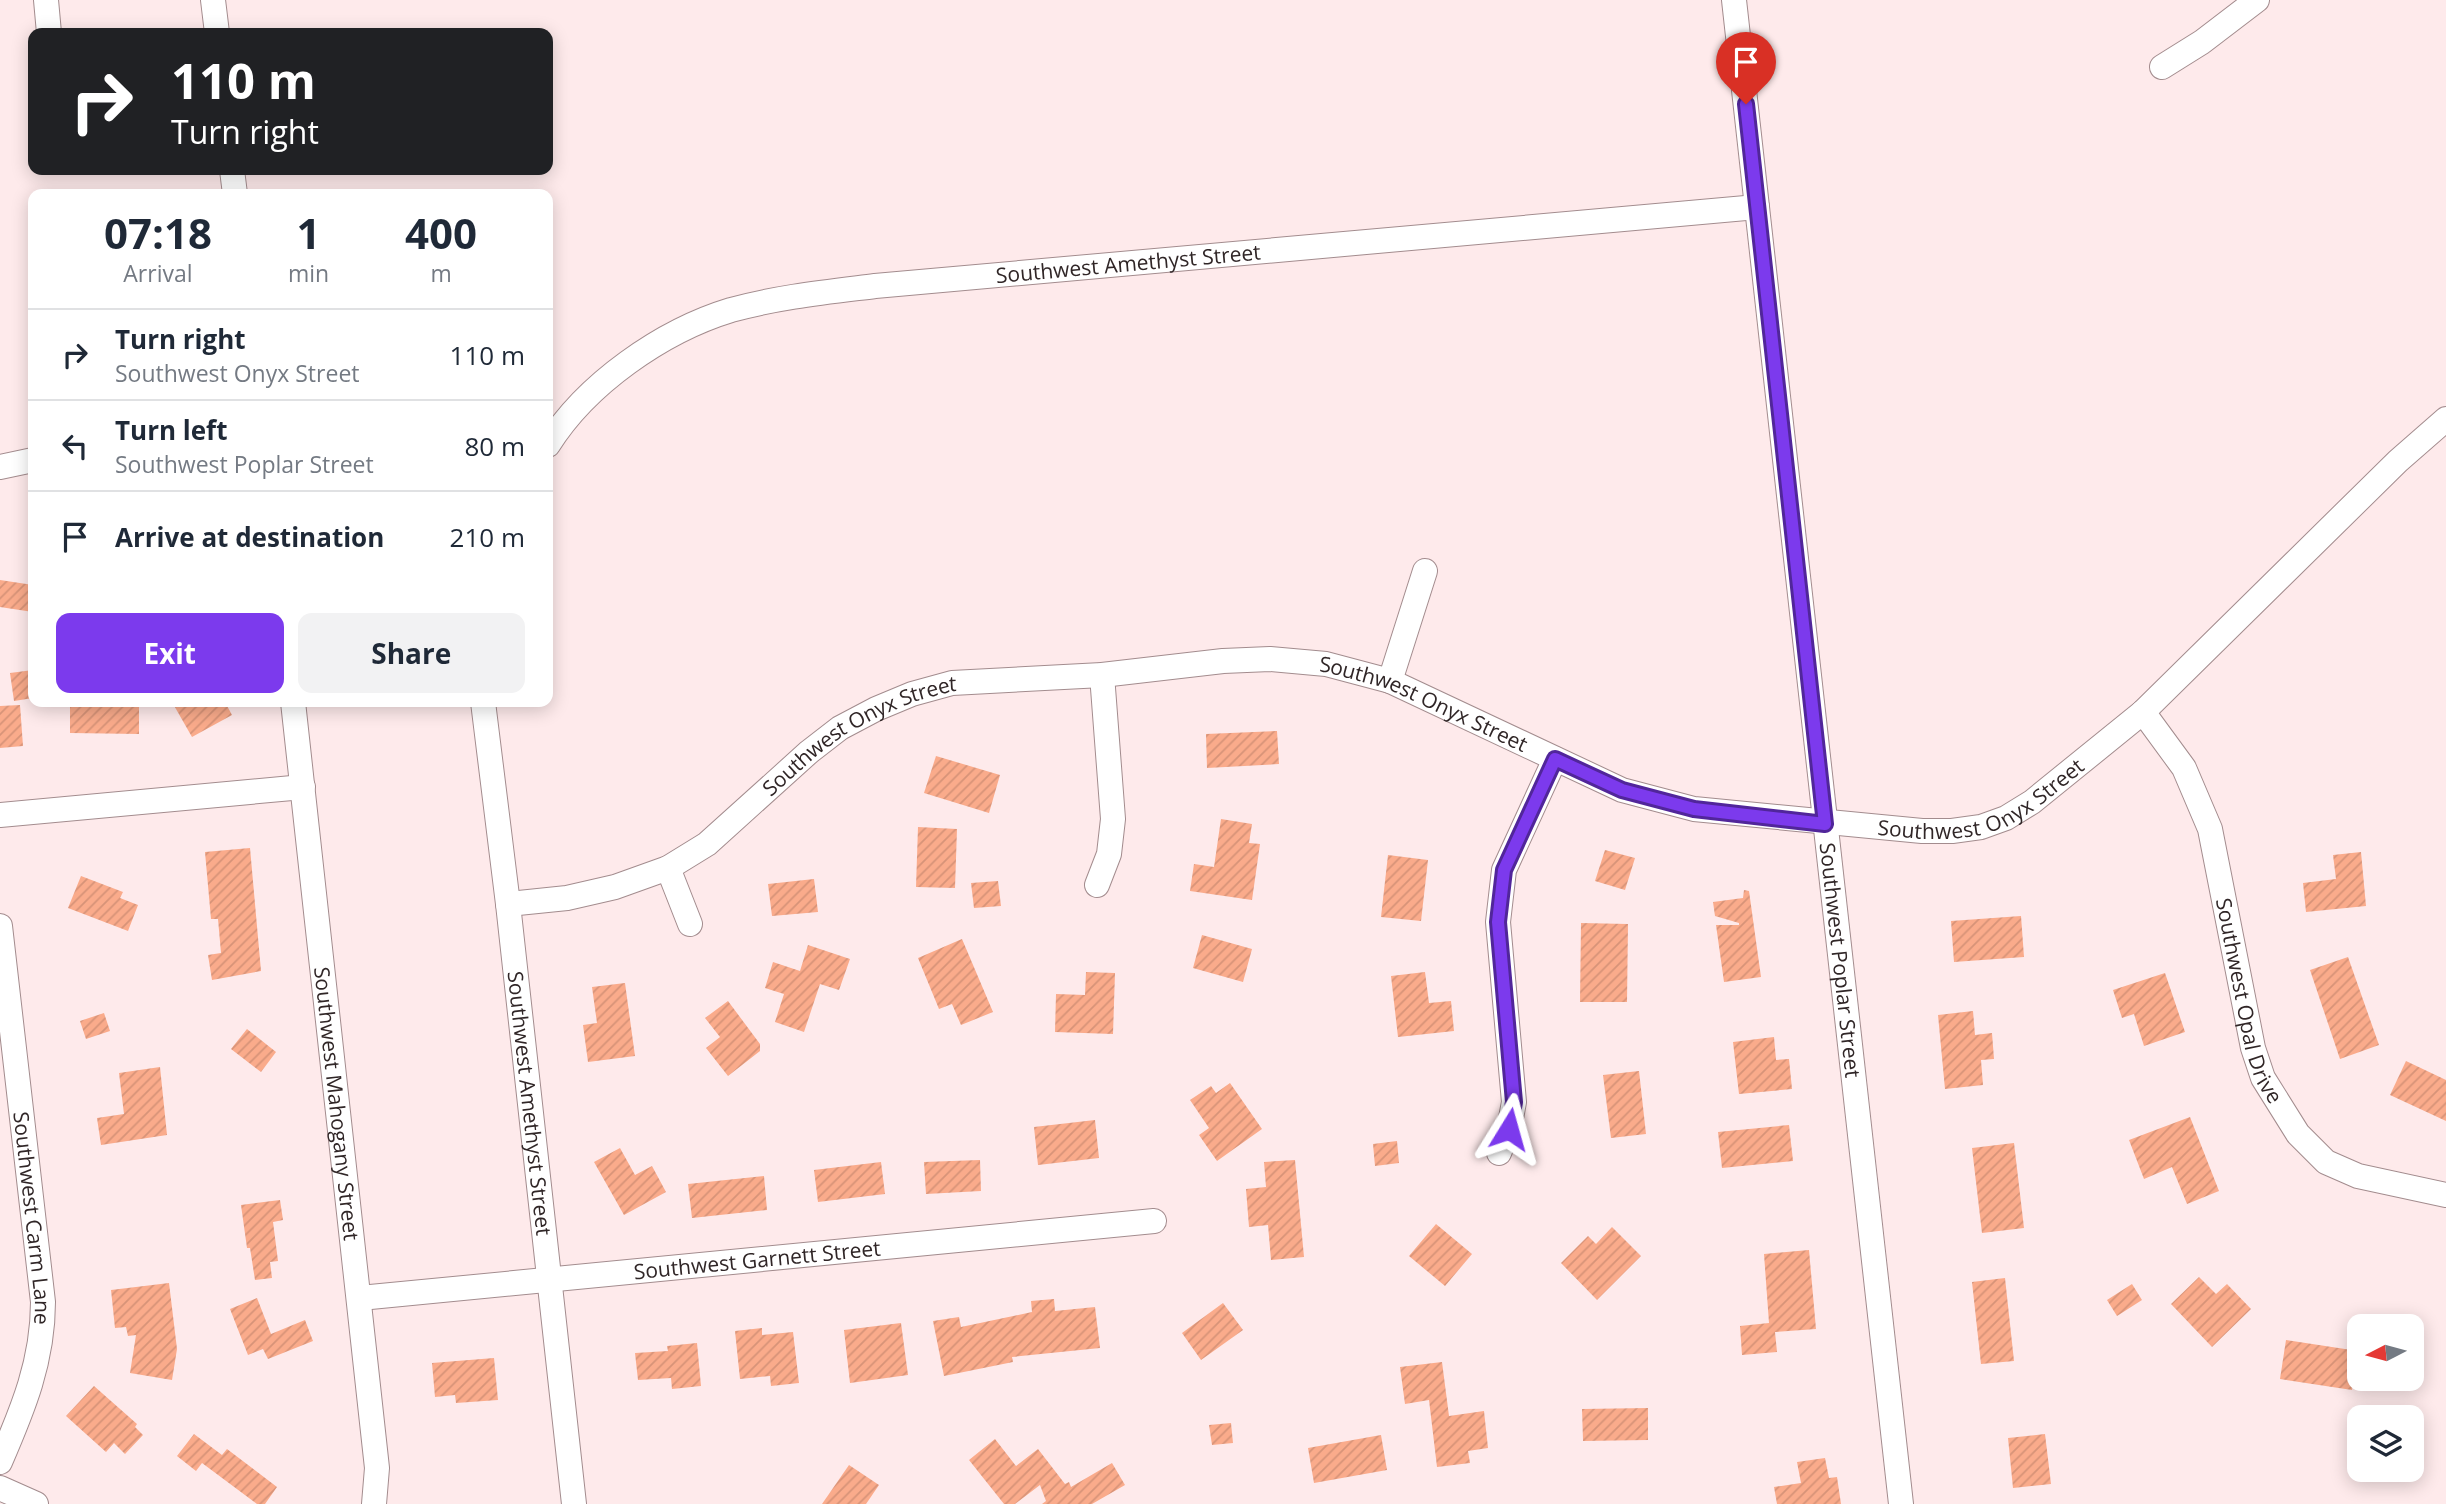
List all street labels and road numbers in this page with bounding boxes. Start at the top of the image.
street label: Southwest Amethyst Street [995,238,1262,289]
street label: Southwest Onyx Street [1318,649,1532,758]
street label: Southwest Onyx Street [756,669,957,802]
street label: Southwest Onyx Street [1876,752,2089,845]
street label: Southwest Poplar Street [1814,841,1868,1079]
street label: Southwest Opal Drive [2210,895,2289,1109]
street label: Southwest Mahogany Street [308,965,366,1242]
street label: Southwest Amethyst Street [501,970,558,1237]
street label: Southwest Carm Lane [7,1110,57,1326]
street label: Southwest Garnett Street [632,1234,882,1285]

